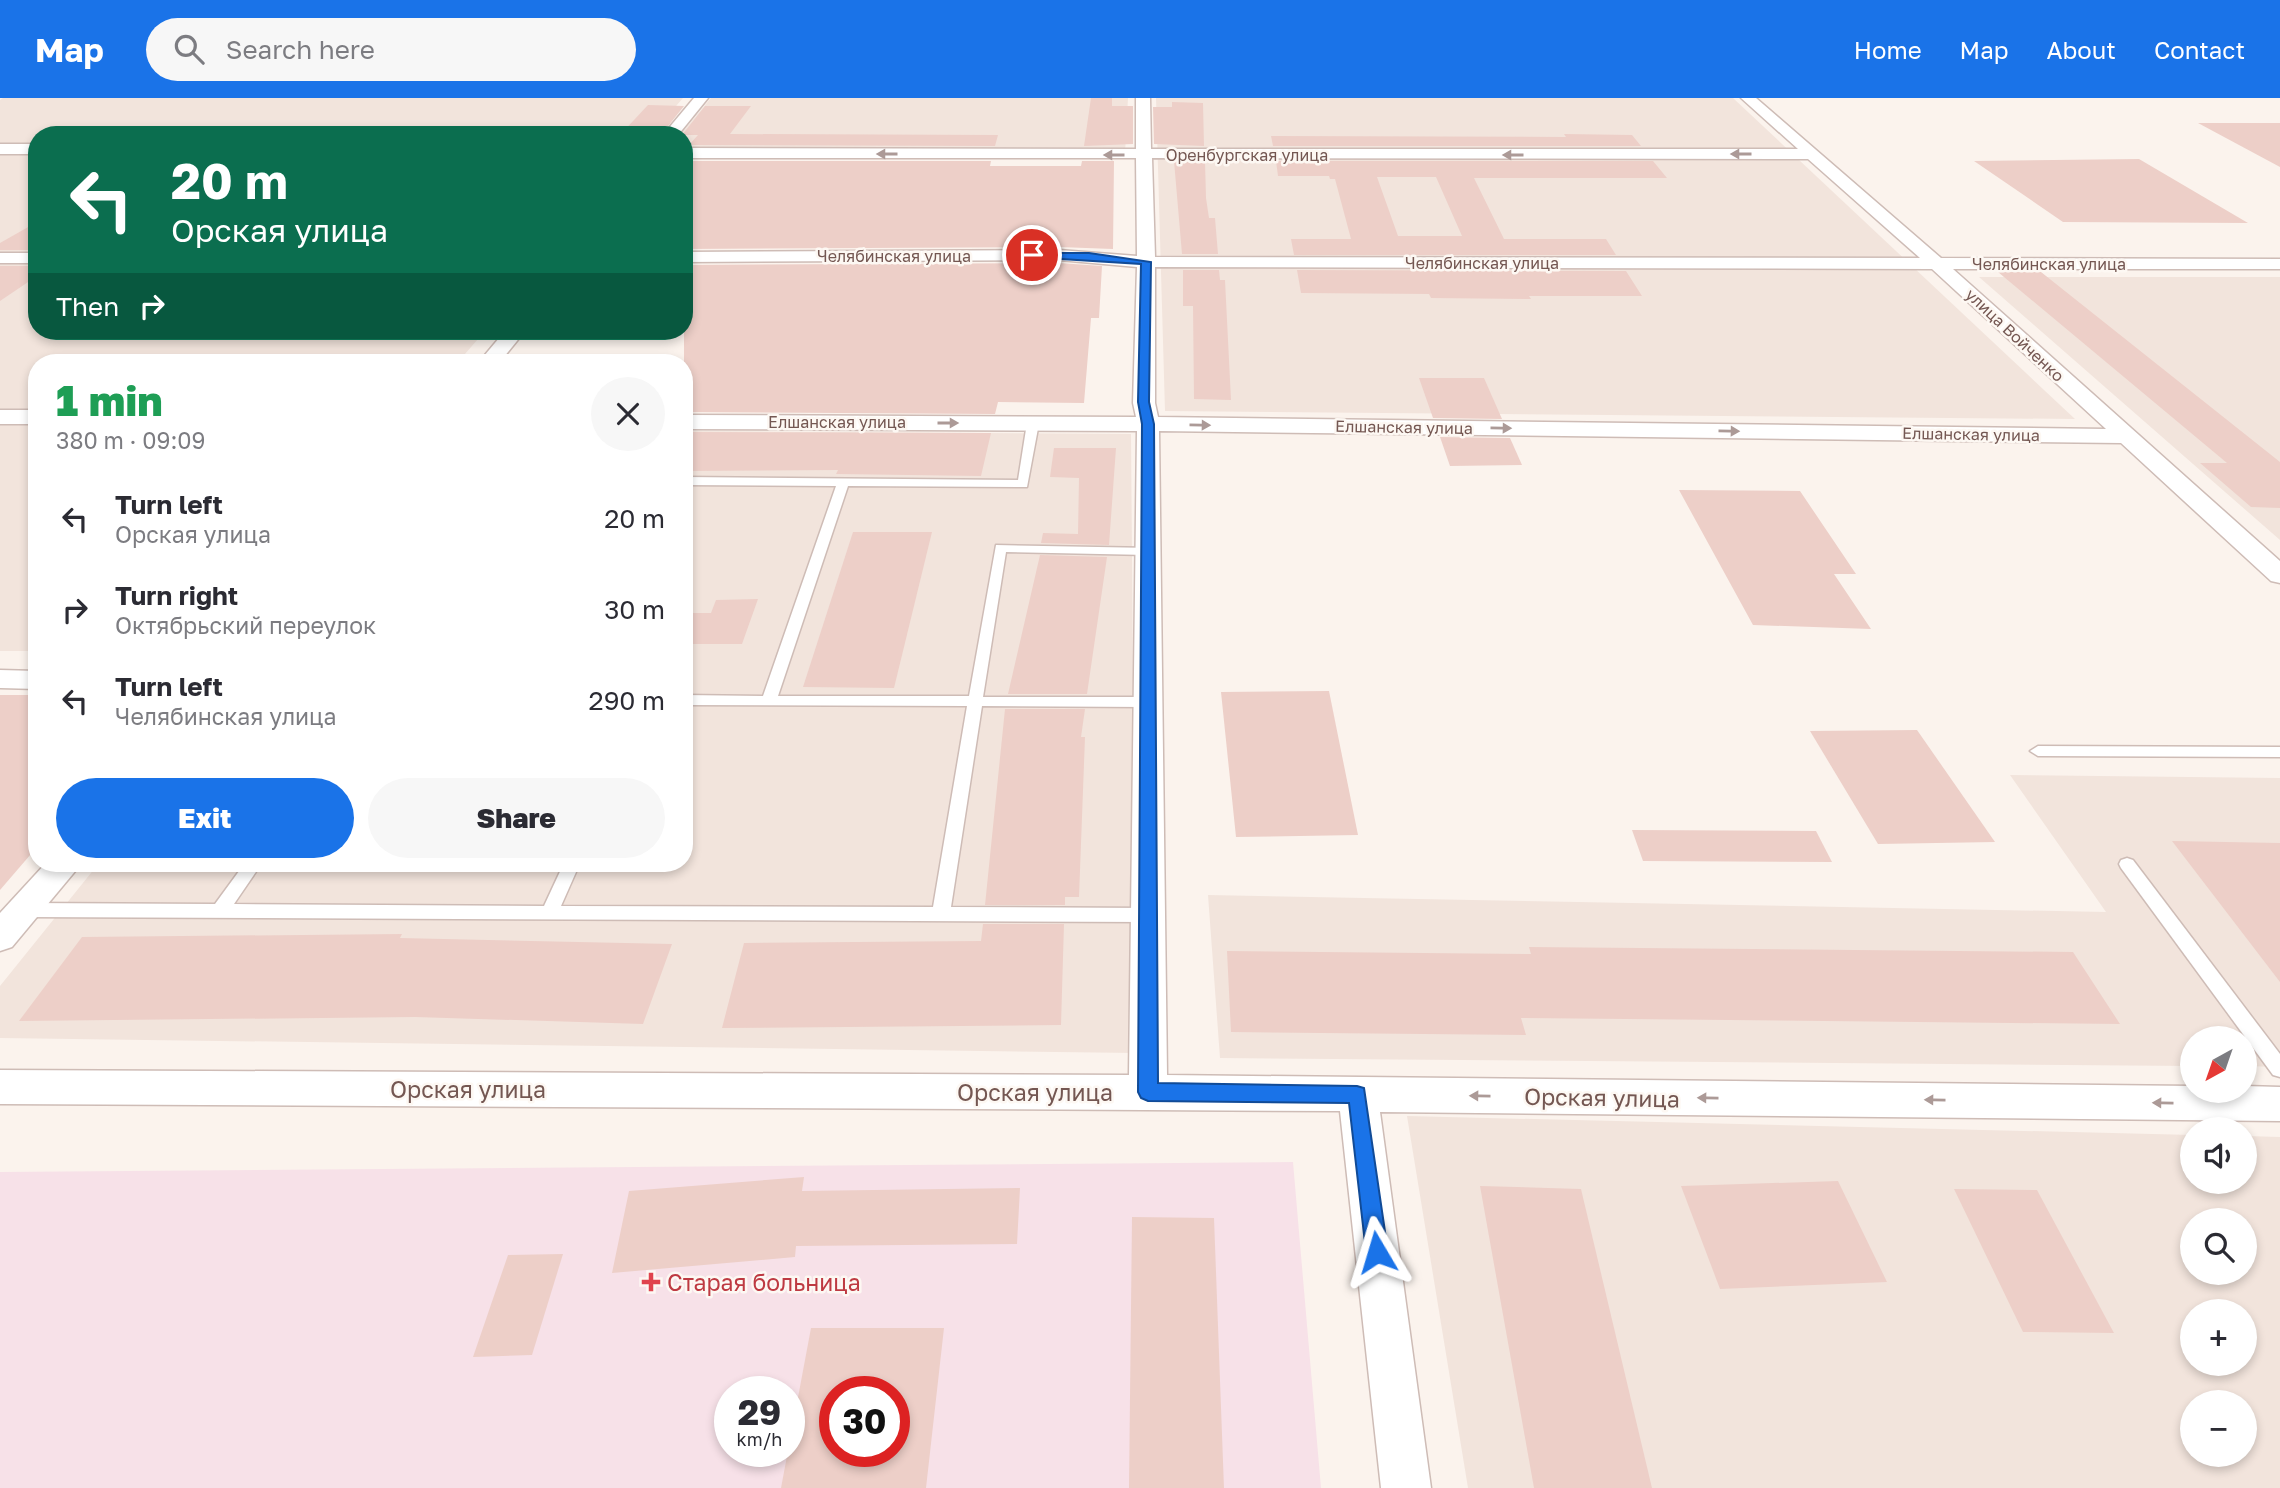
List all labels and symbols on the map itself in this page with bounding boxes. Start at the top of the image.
street label: Оренбургская улица [1166,145,1328,165]
one-way arrow [876,148,898,160]
one-way arrow [1730,148,1752,160]
one-way arrow [1103,149,1125,161]
one-way arrow [1502,149,1524,161]
pin [1002,225,1062,285]
street label: Челябинская улица [817,246,971,266]
street label: Челябинская улица [1405,253,1559,273]
street label: Челябинская улица [1972,254,2126,274]
street label: улица Войченко [1962,284,2068,386]
street label: Елшанская улица [768,412,906,432]
street label: Елшанская улица [1335,416,1473,438]
one-way arrow [938,417,960,429]
one-way arrow [1190,419,1212,430]
one-way arrow [1491,423,1513,434]
street label: Елшанская улица [1902,423,2040,445]
one-way arrow [1718,426,1740,437]
north arrow [2180,1026,2258,1102]
street label: Орская улица [390,1075,546,1103]
street label: Орская улица [957,1078,1113,1106]
street label: Орская улица [1524,1082,1680,1112]
one-way arrow [1469,1090,1491,1102]
one-way arrow [1697,1092,1719,1104]
one-way arrow [1924,1094,1946,1106]
one-way arrow [2152,1097,2174,1108]
position arrow [1340,1215,1414,1289]
place label: Старая больница [667,1268,861,1296]
marker: Старая больница [641,1272,661,1292]
speed limit sign: 30 [819,1376,910,1467]

